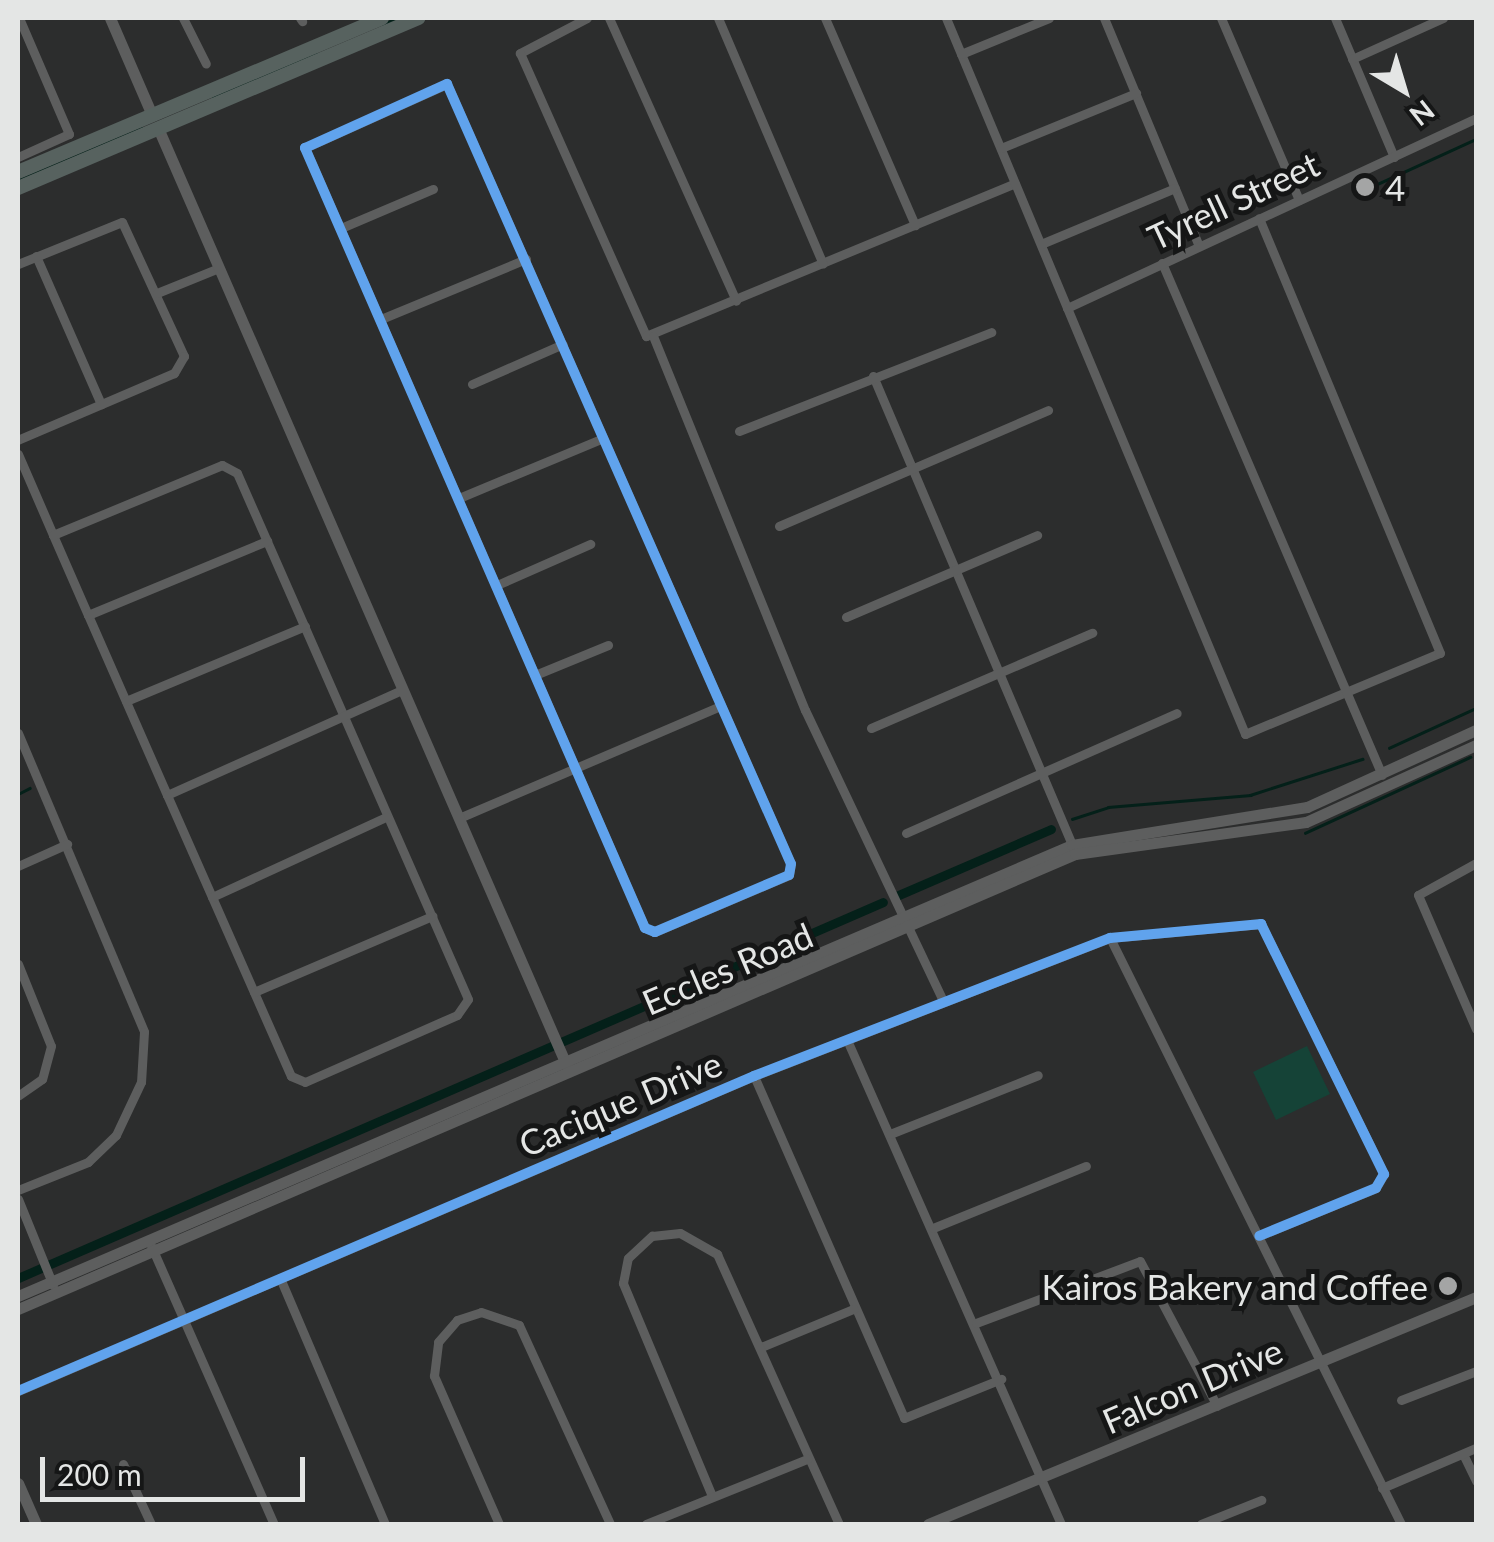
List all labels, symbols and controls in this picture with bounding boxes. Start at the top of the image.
north arrow [1354,40,1454,140]
text: N [1404,94,1441,134]
street label: Tyrell Street [1141,142,1325,258]
place label: 4 [1385,166,1405,208]
marker: 4 [1354,176,1376,198]
street label: Eccles Road [636,913,818,1023]
street label: Cacique Drive [512,1041,728,1165]
place label: Kairos Bakery and Coffee [1041,1265,1428,1307]
marker: Kairos Bakery and Coffee [1437,1275,1459,1297]
street label: Falcon Drive [1096,1328,1288,1442]
scale bar [45,1437,310,1499]
text: 200 m [57,1456,142,1492]

